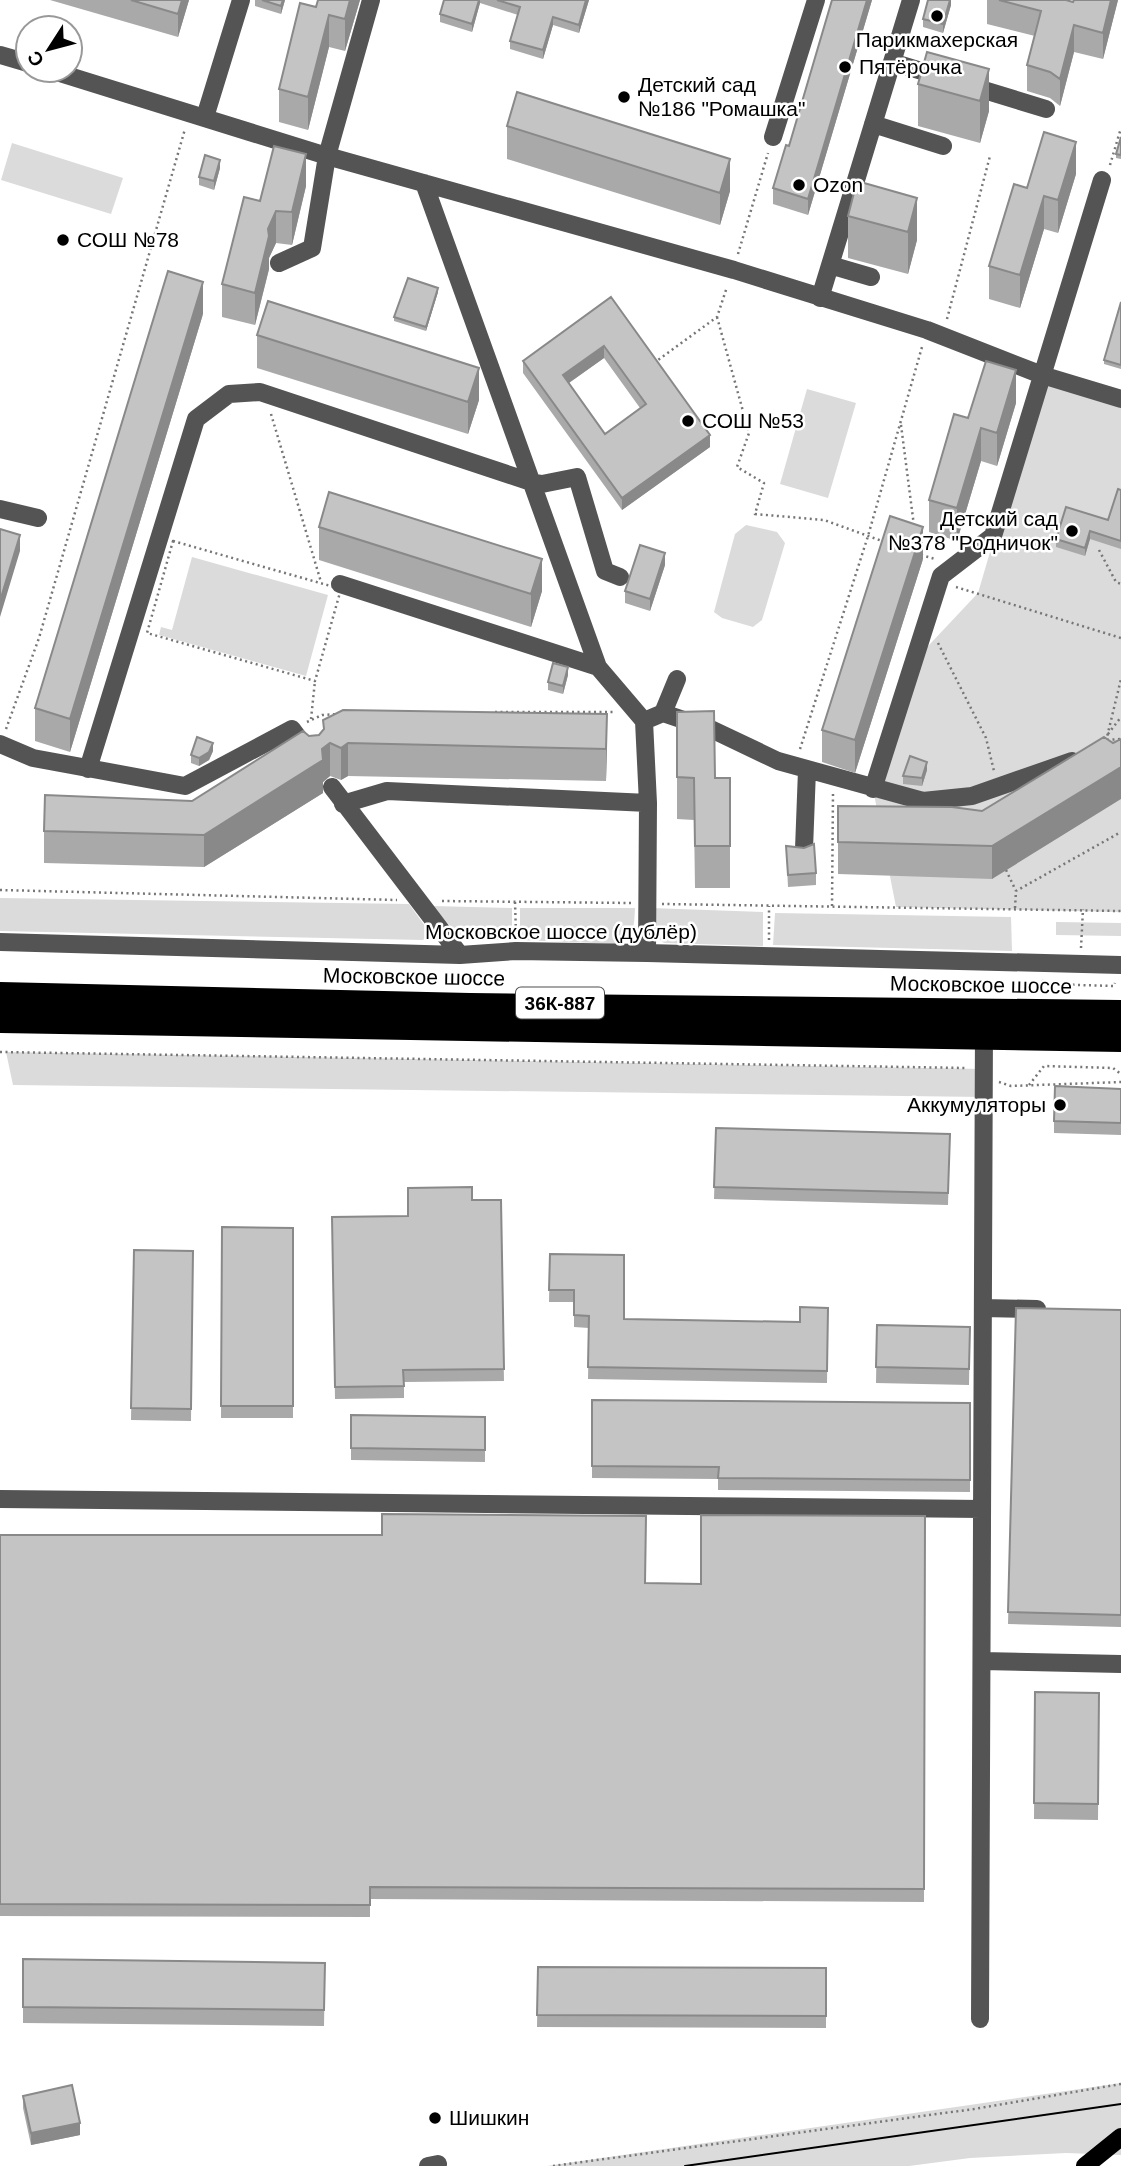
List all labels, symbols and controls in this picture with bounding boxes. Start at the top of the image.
marker: Парикмахерская [929,8,945,24]
north arrow [14,14,84,84]
place label: Парикмахерская [856,28,1018,51]
text: С [23,47,48,70]
place label: Пятёрочка [859,55,962,78]
marker: Пятёрочка [837,59,853,75]
place label: Детский сад №186 "Ромашка" [638,73,805,120]
marker: Детский сад №186 "Ромашка" [616,89,632,105]
place label: Ozon [813,173,863,196]
marker: Ozon [791,177,807,193]
place label: СОШ №78 [77,228,179,251]
marker: СОШ №78 [55,232,71,248]
place label: СОШ №53 [702,409,804,432]
marker: СОШ №53 [680,413,696,429]
place label: Детский сад №378 "Родничок" [888,507,1058,554]
marker: Детский сад №378 "Родничок" [1064,523,1080,539]
street label: Московское шоссе (дублёр) [425,920,697,943]
street label: Московское шоссе [323,963,505,990]
street label: Московское шоссе [890,971,1072,998]
road number: 36К-887 [516,987,604,1018]
place label: Аккумуляторы [907,1093,1046,1116]
marker: Аккумуляторы [1052,1097,1068,1113]
place label: Шишкин [449,2106,529,2129]
marker: Шишкин [427,2110,443,2126]

